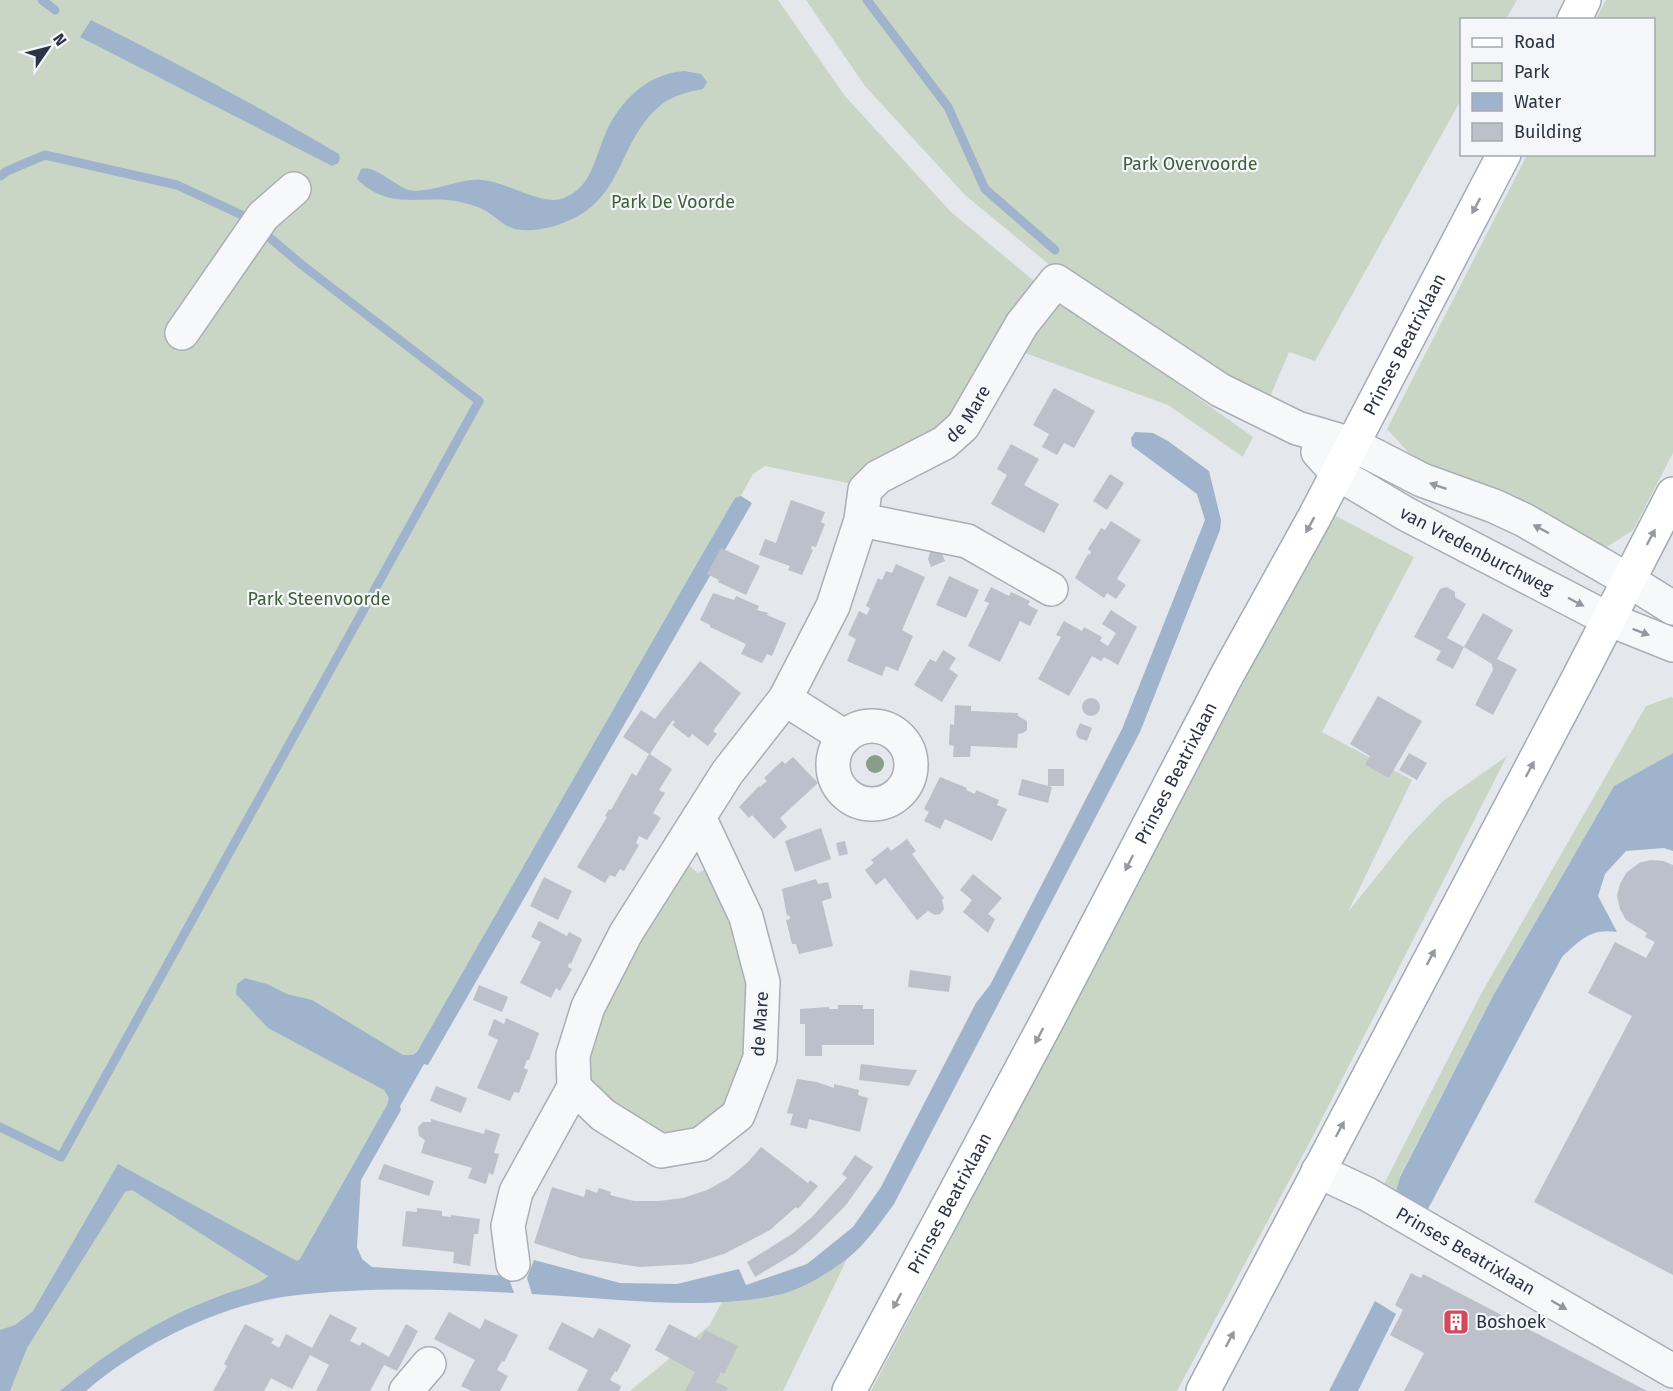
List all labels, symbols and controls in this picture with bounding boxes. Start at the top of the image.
north arrow [18,18,78,78]
legend [1460,18,1655,156]
text: N [49,30,71,49]
text: Road [1514,31,1556,53]
text: Park [1514,61,1550,83]
text: Water [1514,91,1561,113]
text: Building [1514,121,1582,143]
park label: Park Overvoorde [1123,153,1257,175]
park label: Park De Voorde [611,191,735,213]
one-way arrow [1472,198,1481,215]
street label: Prinses Beatrixlaan [1359,270,1451,419]
street label: de Mare [941,381,995,447]
one-way arrow [1429,481,1447,491]
street label: van Vredenburchweg [1396,502,1557,600]
one-way arrow [1305,516,1315,533]
one-way arrow [1533,524,1550,534]
one-way arrow [1645,528,1655,546]
park label: Park Steenvoorde [247,588,391,610]
one-way arrow [1567,597,1584,607]
one-way arrow [1632,627,1650,637]
street label: Prinses Beatrixlaan [1130,698,1222,848]
one-way arrow [1525,760,1535,777]
one-way arrow [1124,855,1134,872]
one-way arrow [1426,948,1436,965]
street label: de Mare [747,991,773,1057]
one-way arrow [1034,1028,1044,1045]
one-way arrow [1335,1121,1345,1138]
street label: Prinses Beatrixlaan [903,1129,996,1278]
street label: Prinses Beatrixlaan [1392,1202,1539,1300]
one-way arrow [892,1292,902,1309]
one-way arrow [1551,1300,1568,1310]
building icon: Boshoek [1441,1307,1471,1337]
place label: Boshoek [1476,1311,1547,1333]
one-way arrow [1225,1331,1235,1348]

